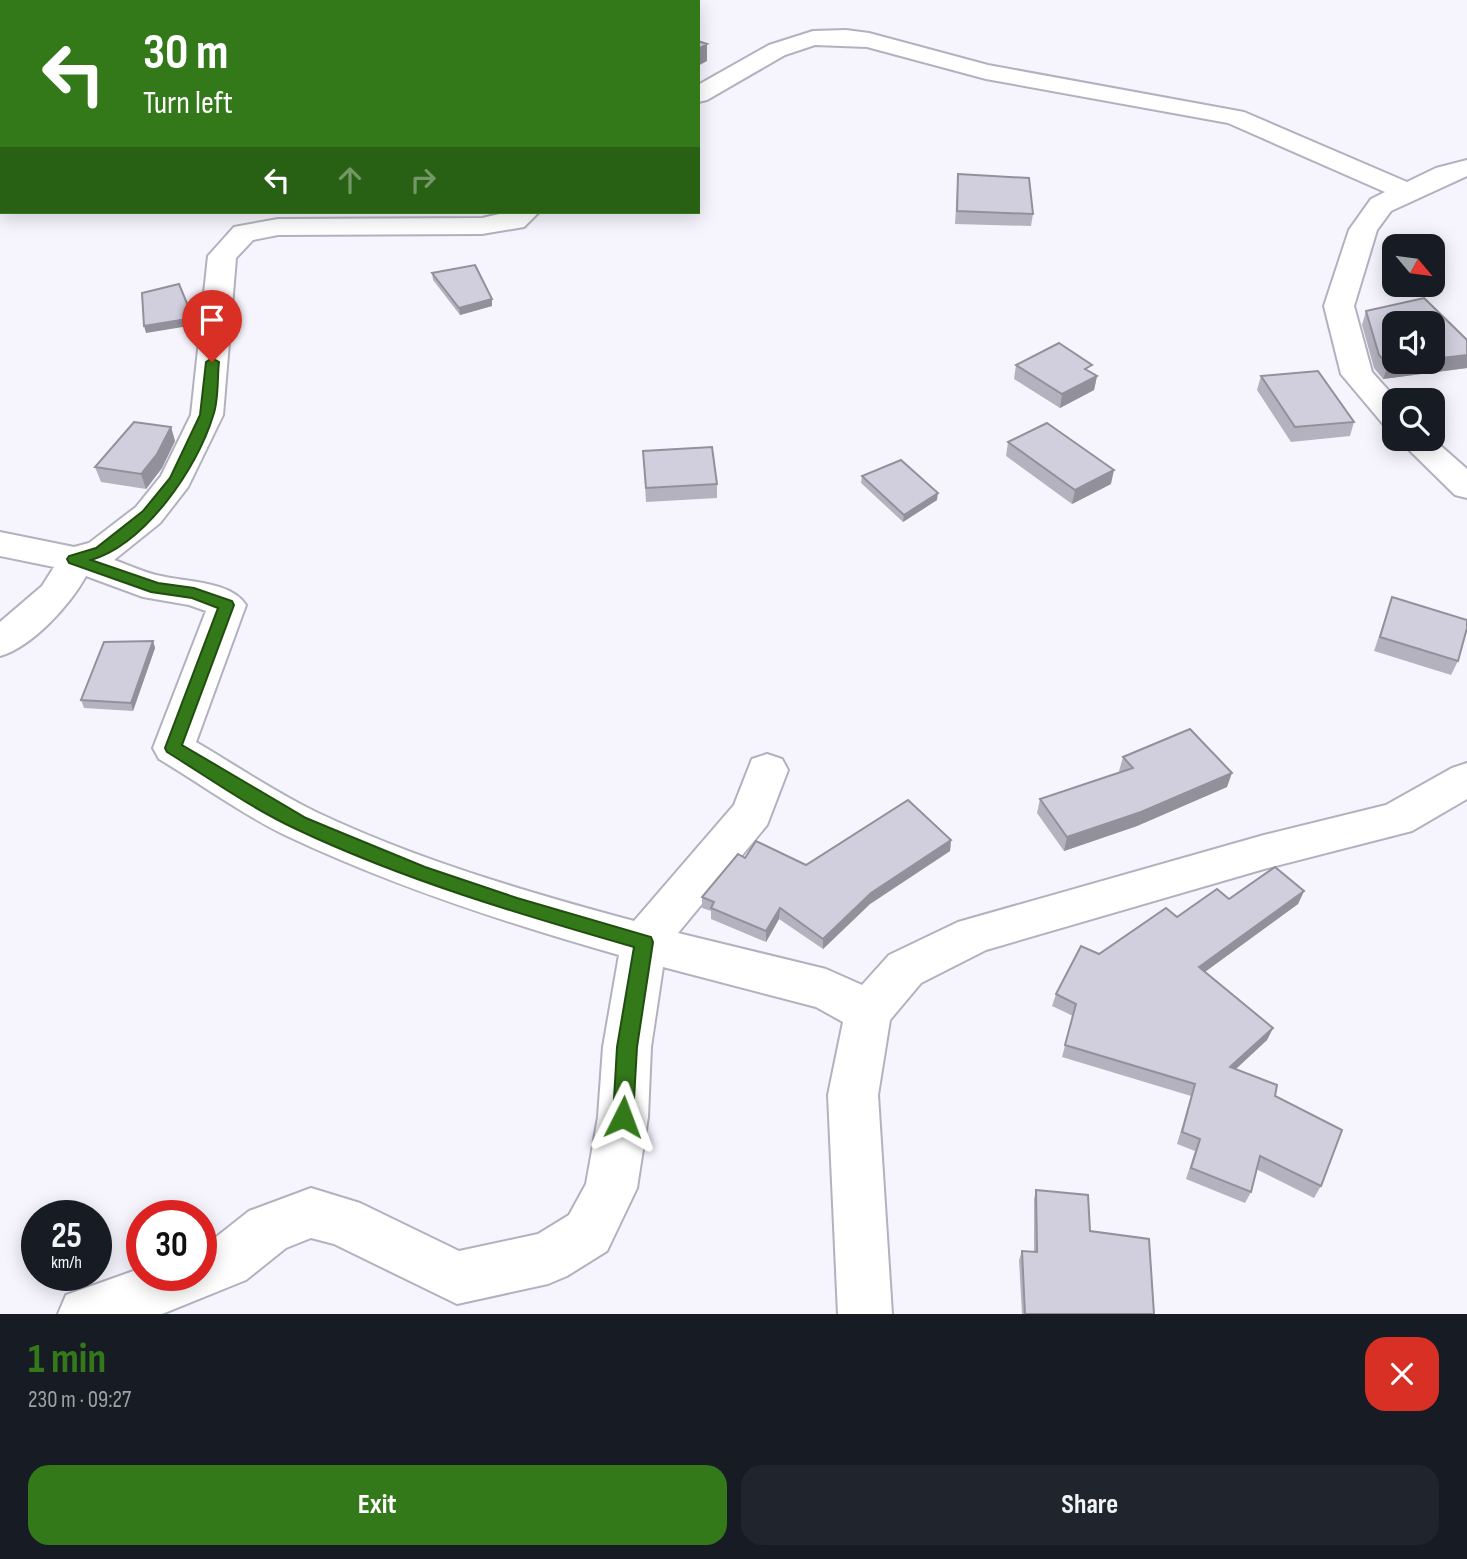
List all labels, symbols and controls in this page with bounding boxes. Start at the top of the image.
text: 30 m [143,24,228,83]
icon: left [28,28,119,119]
text: Turn left [143,84,233,123]
icon: left [258,161,296,199]
icon: ahead [331,161,369,199]
icon: right [404,161,442,199]
north arrow [1382,234,1446,298]
map controls [1382,234,1445,451]
pin [182,290,242,362]
icon: arrive [193,301,231,339]
button: sound [1382,311,1445,374]
button: search [1382,388,1445,451]
position arrow [586,1080,660,1154]
speed limit sign: 30 [126,1200,217,1291]
text: 25 [51,1215,82,1258]
text: km/h [51,1252,82,1273]
text: 1 min [28,1334,106,1385]
button: close [1365,1337,1439,1411]
text: 230 m · 09:27 [28,1386,131,1414]
button: Exit [28,1465,727,1545]
button: Share [741,1465,1439,1545]

